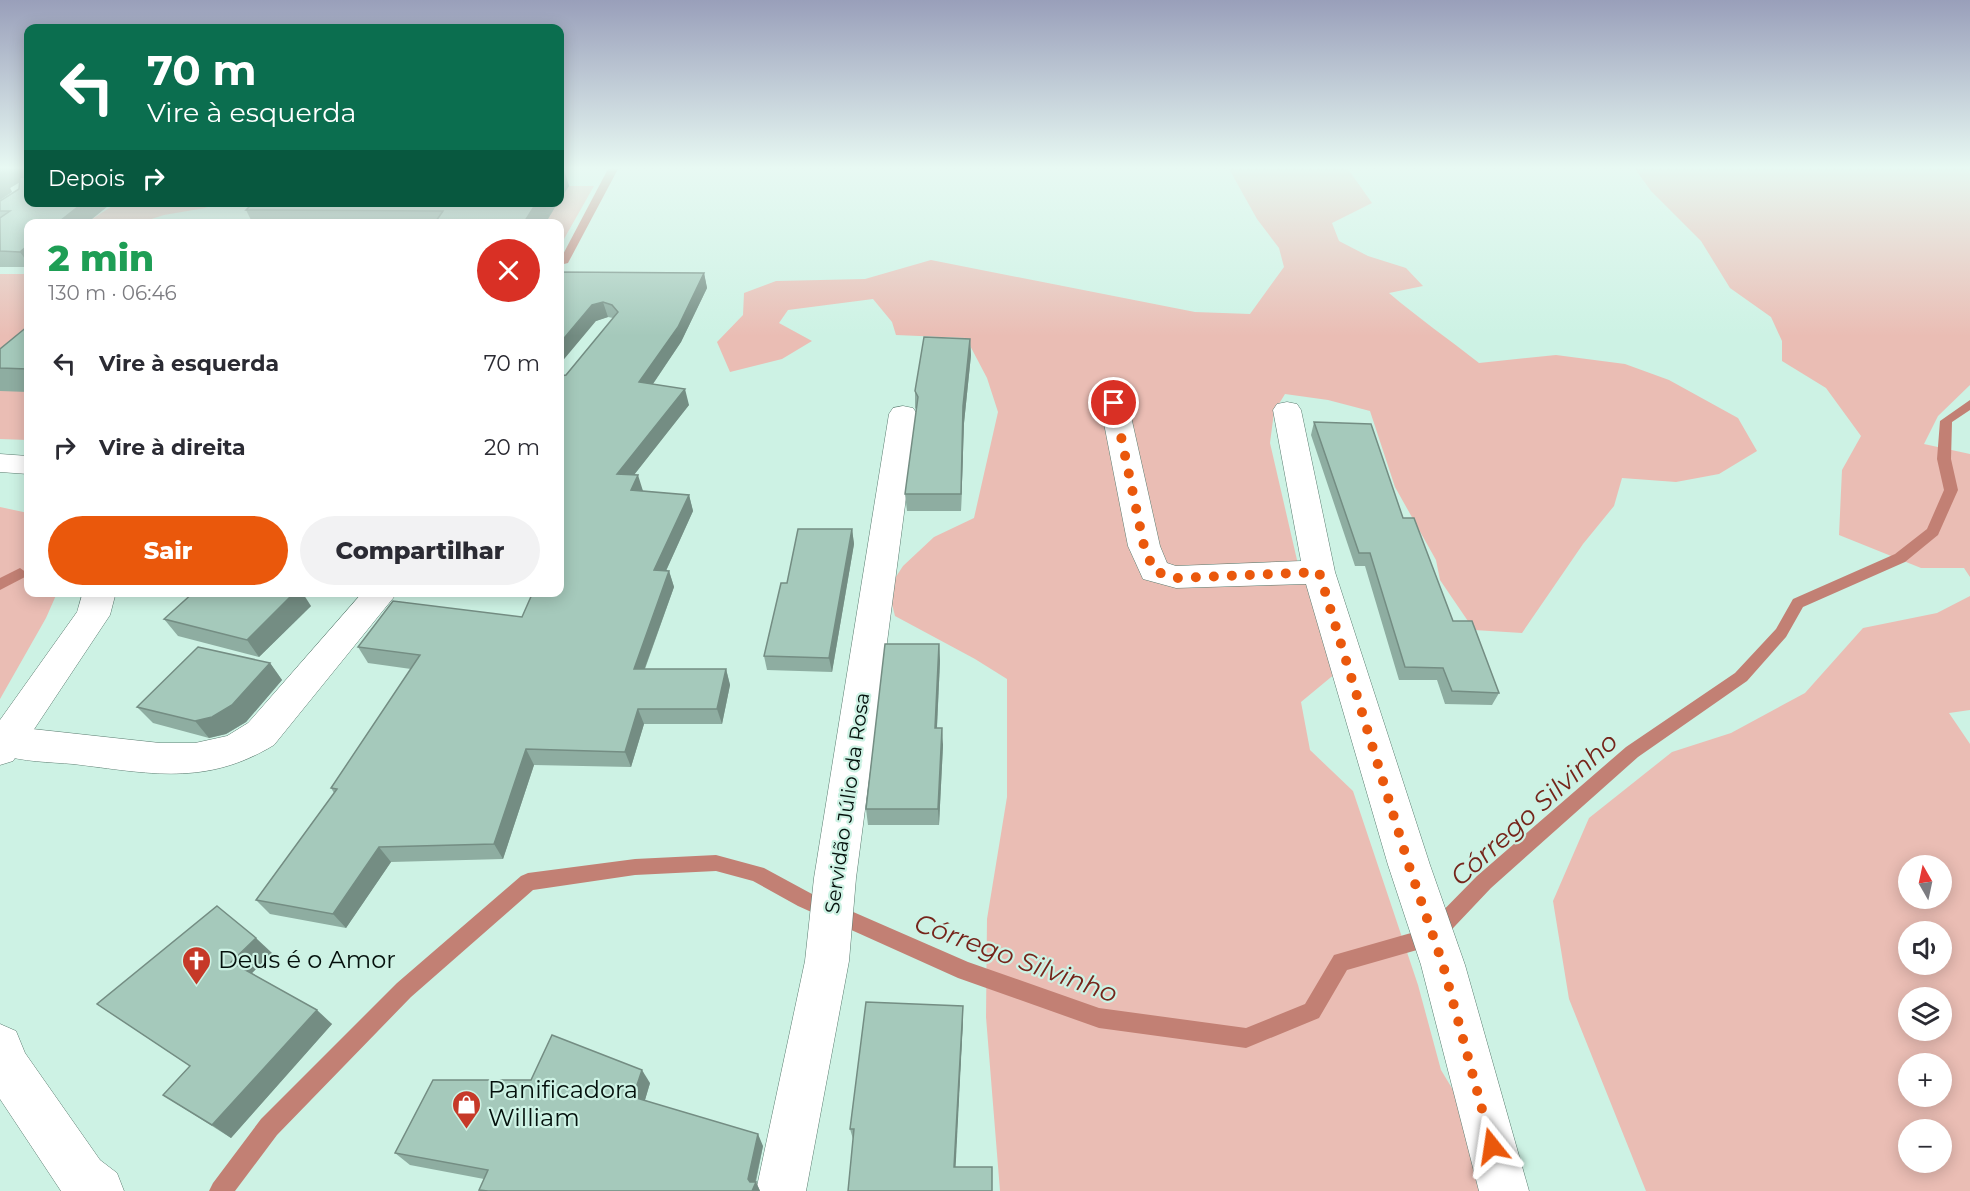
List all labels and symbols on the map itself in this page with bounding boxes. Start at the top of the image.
pin [1088,377,1139,428]
street label: Servidão Júlio da Rosa [820,691,874,915]
water label: Córrego Silvinho [1444,726,1624,892]
north arrow [1898,855,1952,909]
water label: Córrego Silvinho [910,906,1122,1010]
church icon: Deus é o Amor [181,944,213,986]
place label: Deus é o Amor [218,945,396,974]
place label: Panificadora William [488,1075,638,1132]
shop icon: Panificadora William [451,1088,483,1130]
position arrow [1460,1114,1524,1178]

